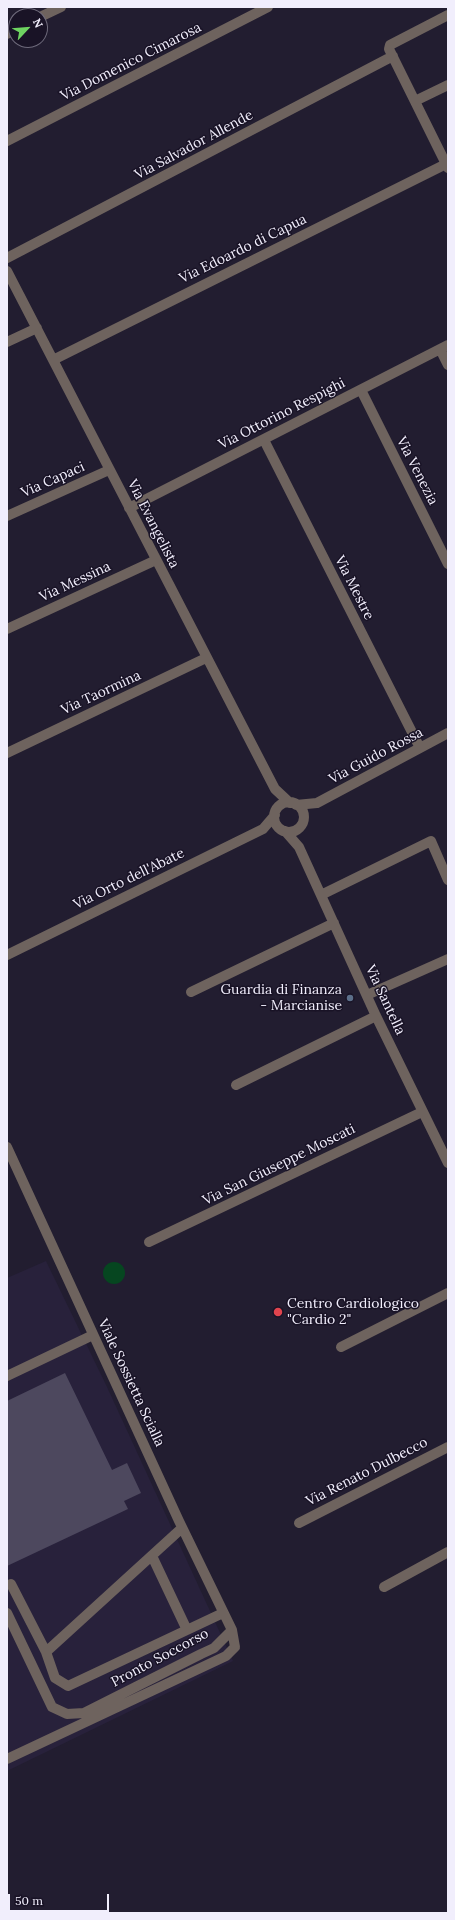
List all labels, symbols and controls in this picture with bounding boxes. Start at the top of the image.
north arrow [8,8,48,48]
text: N [30,16,46,30]
street label: Via Domenico Cimarosa [58,19,204,105]
street label: Via Salvador Allende [132,107,256,183]
street label: Via Edoardo di Capua [177,211,309,287]
street label: Via Ottorino Respighi [216,375,348,453]
street label: Via Venezia [393,434,441,508]
street label: Via Capaci [19,459,87,501]
street label: Via Evangelista [123,477,183,571]
street label: Via Mestre [331,553,377,623]
street label: Via Messina [37,558,113,606]
street label: Via Taormina [58,667,144,719]
street label: Via Guido Rossa [326,724,426,788]
street label: Via Orto dell'Abate [71,845,187,913]
street label: Via Santella [362,962,408,1038]
place label: Guardia di Finanza - Marcianise [220,982,342,1014]
marker: Guardia di Finanza - Marcianise [345,993,355,1003]
street label: Via San Giuseppe Moscati [200,1121,358,1209]
place label: Centro Cardiologico "Cardio 2" [287,1296,419,1328]
marker: Centro Cardiologico "Cardio 2" [272,1306,284,1318]
street label: Viale Sossietta Scialla [94,1316,168,1450]
street label: Via Renato Dulbecco [303,1434,431,1510]
street label: Pronto Soccorso [108,1625,212,1691]
scale bar [10,1886,111,1912]
text: 50 m [15,1893,43,1908]

